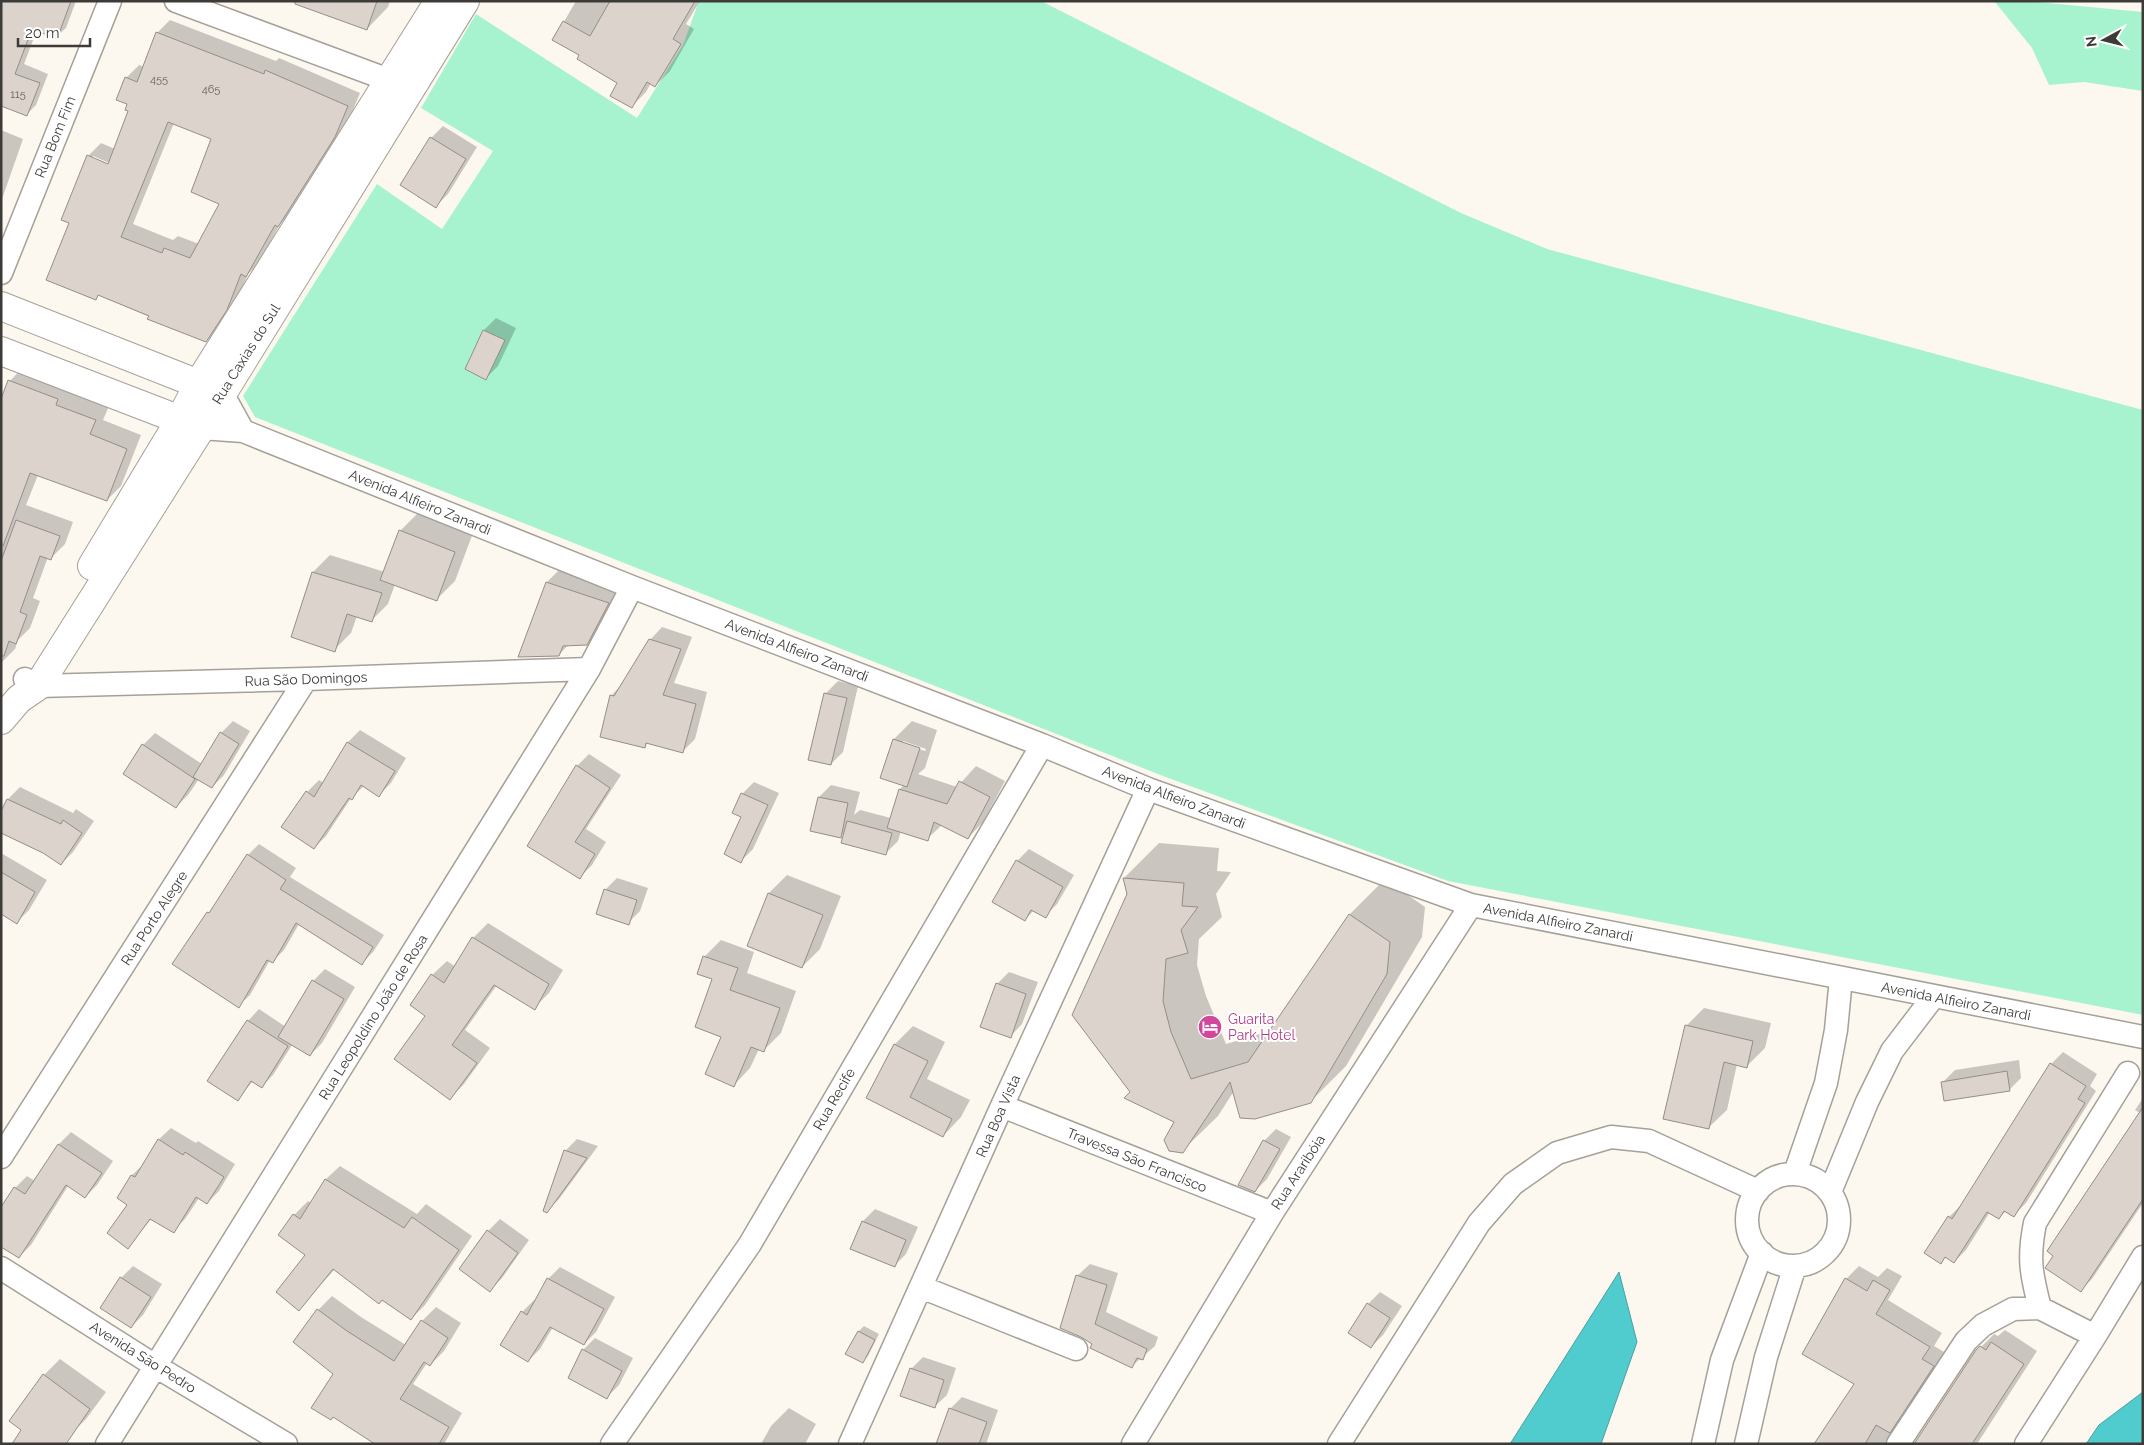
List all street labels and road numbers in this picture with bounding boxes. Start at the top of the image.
street label: Rua Bom Fim [31,94,79,180]
street label: Rua Caxias do Sul [209,301,283,407]
street label: Avenida Alfieiro Zanardi [347,466,493,538]
street label: Avenida Alfieiro Zanardi [723,615,871,685]
street label: Rua São Domingos [244,669,368,689]
street label: Avenida Alfieiro Zanardi [1100,762,1248,832]
street label: Rua Porto Alegre [117,868,191,968]
street label: Avenida Alfieiro Zanardi [1482,900,1634,944]
street label: Rua Leopoldino João de Rosa [315,931,431,1103]
street label: Avenida Alfieiro Zanardi [1880,979,2032,1023]
street label: Rua Recife [810,1065,858,1133]
street label: Rua Boa Vista [973,1072,1023,1160]
street label: Travessa São Francisco [1065,1125,1209,1195]
street label: Rua Araribóia [1268,1132,1328,1212]
street label: Avenida São Pedro [87,1318,199,1396]

